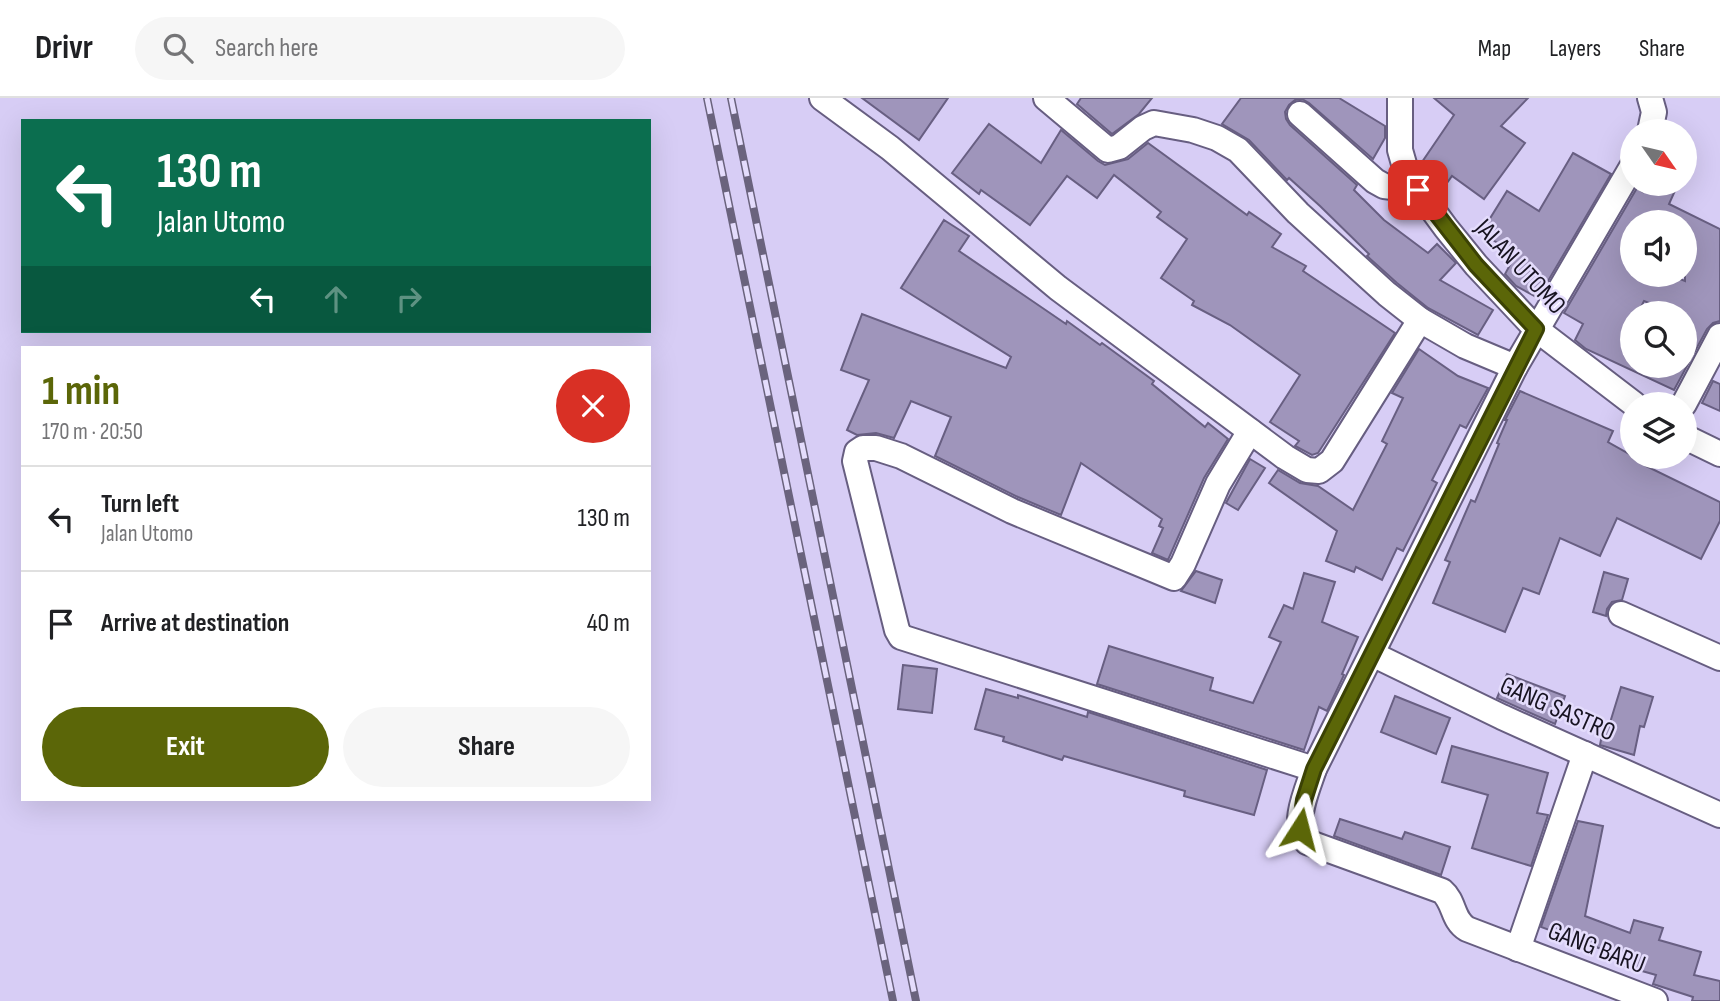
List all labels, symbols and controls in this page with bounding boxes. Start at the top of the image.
search box [135,17,625,80]
text: Drivr [35,28,93,68]
icon: search [159,29,197,67]
text: Search here [215,33,318,64]
text: Map [1478,34,1511,63]
text: Layers [1549,34,1601,63]
text: Share [1639,34,1685,63]
north arrow [1620,119,1698,196]
map controls [1620,119,1697,469]
text: 130 m [157,143,262,202]
icon: left [42,147,133,238]
pin [1388,160,1448,220]
icon: arrive [1399,171,1437,209]
text: Jalan Utomo [157,203,285,242]
button: sound [1620,210,1697,287]
street label: JALAN UTOMO [1467,212,1572,321]
icon: left [244,280,282,318]
icon: ahead [317,280,355,318]
icon: right [390,280,428,318]
button: search [1620,301,1697,378]
text: 1 min [42,366,120,417]
button: close [556,369,630,443]
button: layers [1620,392,1697,469]
text: 170 m · 20:50 [42,418,143,446]
text: Turn left [101,489,179,520]
icon: left [42,500,80,538]
text: 130 m [578,503,630,534]
text: Jalan Utomo [101,520,193,548]
icon: arrive [42,605,80,643]
text: Arrive at destination [101,608,289,639]
text: 40 m [587,608,630,639]
street label: GANG SASTRO [1495,670,1620,749]
button: Exit [42,707,329,787]
button: Share [343,707,630,787]
position arrow [1263,792,1337,866]
street label: GANG BARU [1543,916,1650,981]

